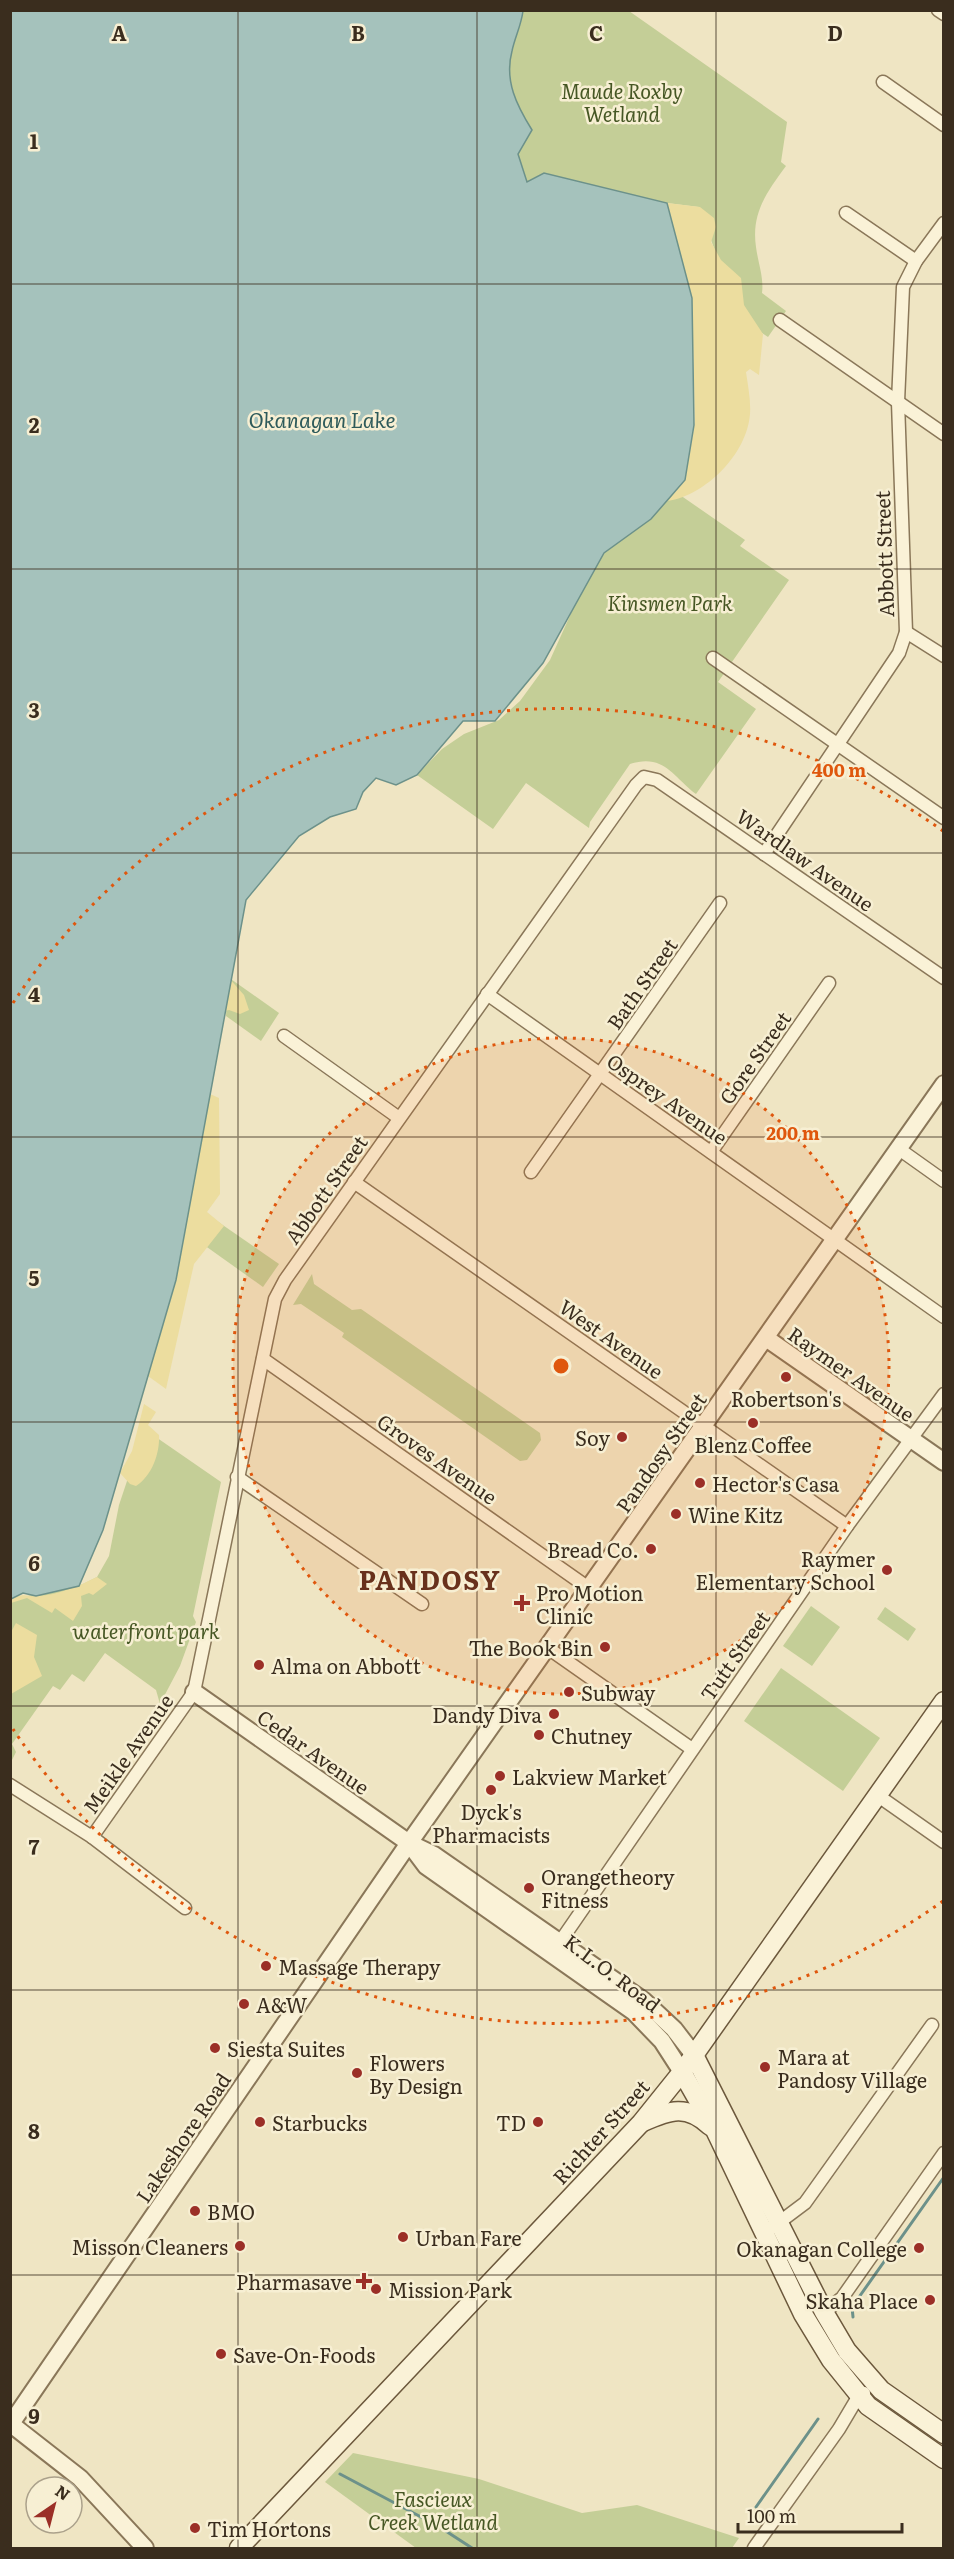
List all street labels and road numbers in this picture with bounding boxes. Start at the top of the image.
street label: Abbott Street [866,490,900,618]
street label: Wardlaw Avenue [731,800,881,918]
street label: Bath Street [598,931,684,1035]
street label: Gore Street [711,1004,797,1110]
street label: Osprey Avenue [601,1045,735,1151]
street label: Abbott Street [276,1128,374,1250]
street label: West Avenue [554,1291,670,1385]
street label: Raymer Avenue [783,1318,921,1428]
street label: Pandosy Street [607,1386,713,1518]
street label: Groves Avenue [372,1405,504,1511]
street label: Tutt Street [692,1604,776,1706]
street label: Meikle Avenue [75,1687,179,1819]
street label: Cedar Avenue [252,1701,376,1801]
street label: K.L.O. Road [558,1926,668,2018]
street label: Lakeshore Road [127,2066,237,2208]
street label: Richter Street [545,2072,655,2190]

